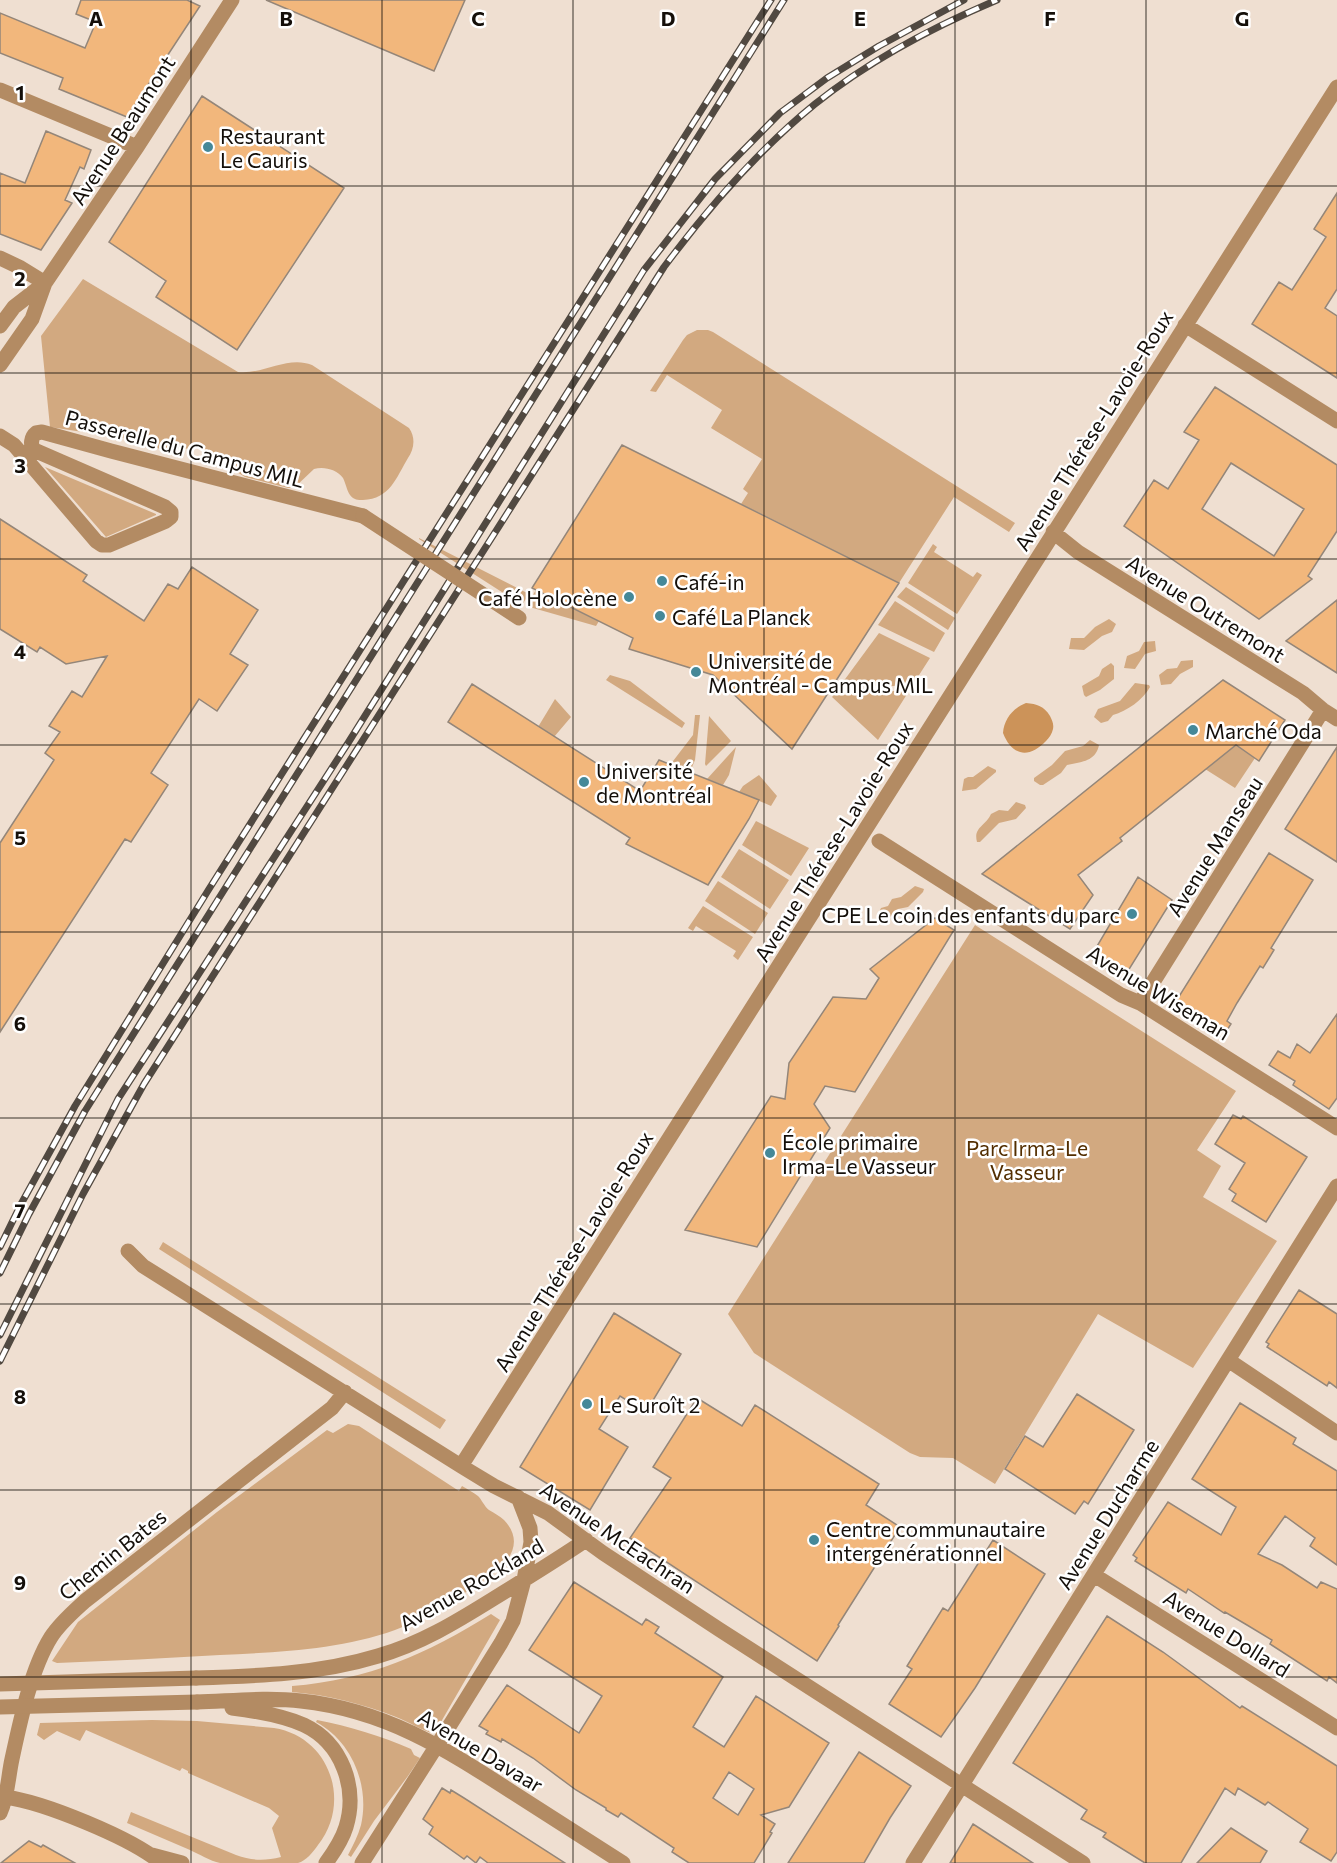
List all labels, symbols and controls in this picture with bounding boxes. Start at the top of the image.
text: A [89,6,103,30]
text: B [279,6,293,30]
text: C [471,6,485,30]
text: D [661,6,675,30]
text: E [854,6,866,30]
text: F [1044,6,1056,30]
text: G [1235,6,1249,30]
street label: Avenue Beaumont [64,51,180,209]
text: 1 [15,80,25,104]
place label: Restaurant Le Cauris [220,123,325,172]
marker: Restaurant Le Cauris [201,140,215,154]
text: 2 [14,266,26,290]
street label: Avenue Thérèse-Lavoie-Roux [1008,305,1178,555]
street label: Passerelle du Campus MIL [63,404,307,492]
text: 3 [14,453,26,477]
street label: Avenue Outremont [1122,549,1290,667]
place label: Café-in [674,569,745,594]
marker: Café-in [655,574,669,588]
place label: Café Holocène [478,585,617,610]
marker: Café Holocène [622,590,636,604]
place label: Café La Planck [672,604,811,629]
marker: Café La Planck [653,609,667,623]
text: 4 [14,639,26,663]
place label: Université de Montréal - Campus MIL [708,648,933,697]
marker: Université de Montréal - Campus MIL [689,665,703,679]
street label: Avenue Thérèse-Lavoie-Roux [748,716,918,966]
place label: Marché Oda [1205,718,1322,743]
marker: Marché Oda [1186,723,1200,737]
place label: Université de Montréal [596,758,712,807]
street label: Avenue Manseau [1161,771,1267,921]
marker: Université de Montréal [577,775,591,789]
text: 5 [14,825,26,849]
place label: CPE Le coin des enfants du parc [822,902,1120,927]
marker: CPE Le coin des enfants du parc [1125,907,1139,921]
street label: Avenue Wiseman [1083,939,1235,1045]
text: 6 [14,1011,26,1035]
street label: Avenue Thérèse-Lavoie-Roux [488,1126,658,1376]
place label: École primaire Irma-Le Vasseur [782,1129,936,1178]
park label: Parc Irma-Le Vasseur [966,1135,1088,1184]
marker: École primaire Irma-Le Vasseur [763,1146,777,1160]
text: 7 [15,1198,26,1222]
text: 8 [14,1384,26,1408]
place label: Le Suroît 2 [599,1392,700,1417]
marker: Le Suroît 2 [580,1397,594,1411]
street label: Avenue Ducharme [1051,1434,1163,1594]
street label: Avenue McEachran [536,1476,700,1598]
street label: Chemin Bates [53,1503,171,1605]
place label: Centre communautaire intergénérationnel [826,1516,1045,1565]
street label: Avenue Rockland [395,1533,547,1635]
marker: Centre communautaire intergénérationnel [807,1533,821,1547]
text: 9 [14,1570,26,1594]
street label: Avenue Dollard [1159,1584,1295,1682]
street label: Avenue Davaar [414,1703,548,1797]

